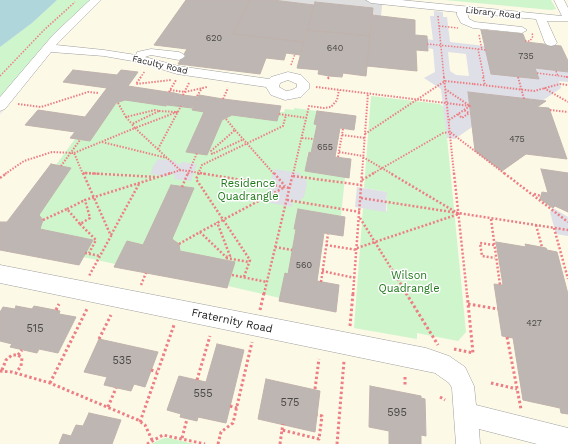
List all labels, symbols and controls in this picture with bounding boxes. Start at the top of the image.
street label: Library Road [465,5,521,21]
house number: 620 [206,33,222,43]
house number: 640 [327,43,343,53]
house number: 735 [518,51,534,61]
street label: Faculty Road [131,53,189,77]
house number: 475 [509,134,525,144]
house number: 655 [317,142,333,152]
park label: Residence Quadrangle [217,177,279,203]
house number: 560 [296,260,312,270]
park label: Wilson Quadrangle [378,269,440,295]
street label: Fraternity Road [190,306,274,336]
house number: 427 [526,318,542,328]
house number: 515 [26,322,44,336]
house number: 535 [112,354,132,368]
house number: 555 [193,387,213,401]
house number: 575 [281,396,299,410]
house number: 595 [387,406,407,420]

